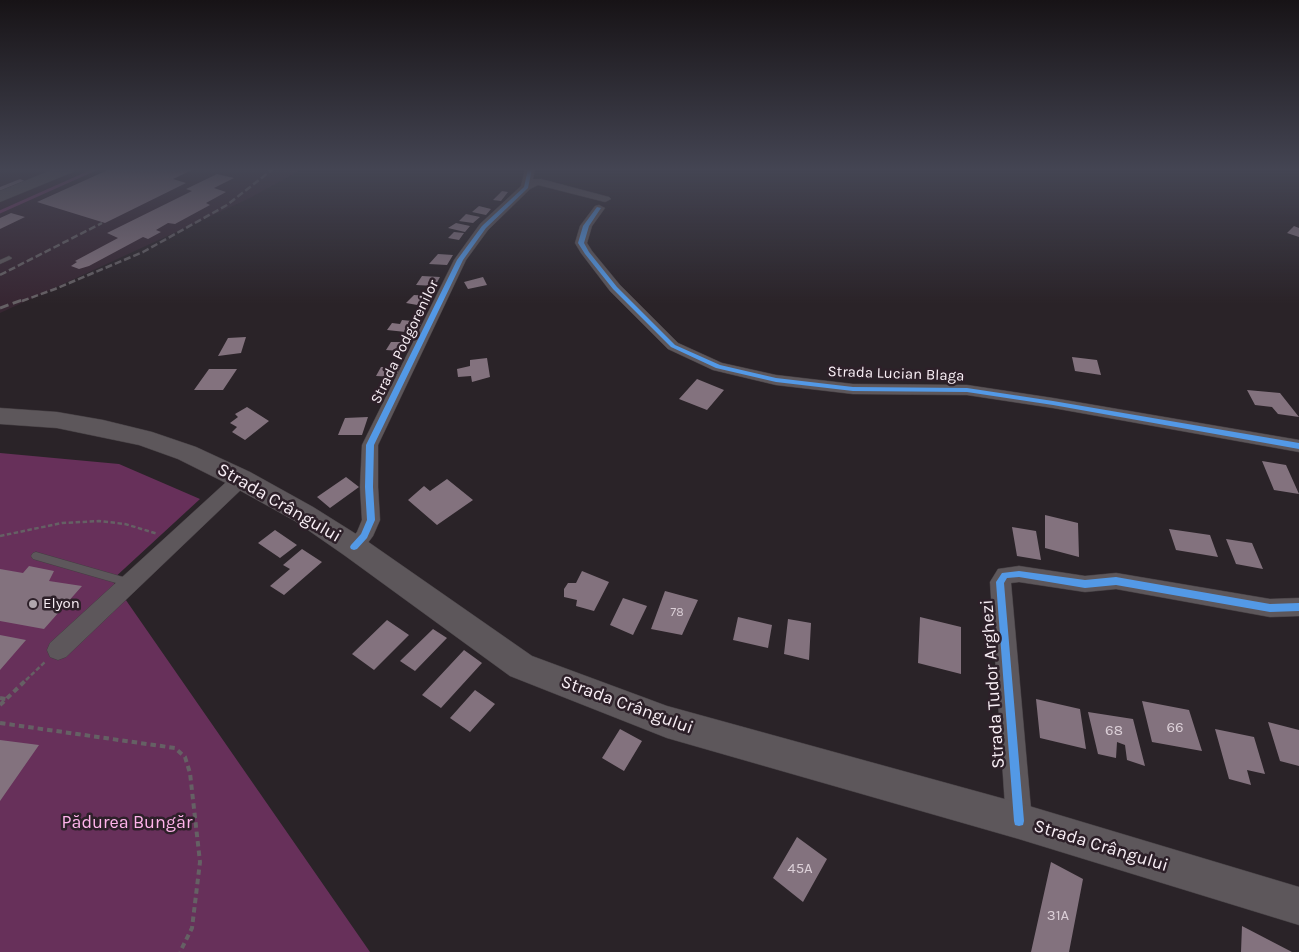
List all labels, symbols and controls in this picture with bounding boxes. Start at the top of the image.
street label: Strada Podgorenilor [367,277,443,407]
street label: Strada Lucian Blaga [827,363,965,385]
street label: Strada Crângului [213,459,345,547]
place label: Elyon [43,595,80,613]
marker: Elyon [27,598,39,610]
street label: Strada Tudor Arghezi [976,599,1010,769]
house number: 78 [670,606,684,620]
street label: Strada Crângului [558,671,696,739]
house number: 66 [1166,719,1184,737]
house number: 68 [1105,722,1123,740]
park label: Pădurea Bungăr [62,812,192,834]
street label: Strada Crângului [1031,815,1171,877]
house number: 45A [787,860,813,878]
house number: 31A [1047,907,1069,925]

